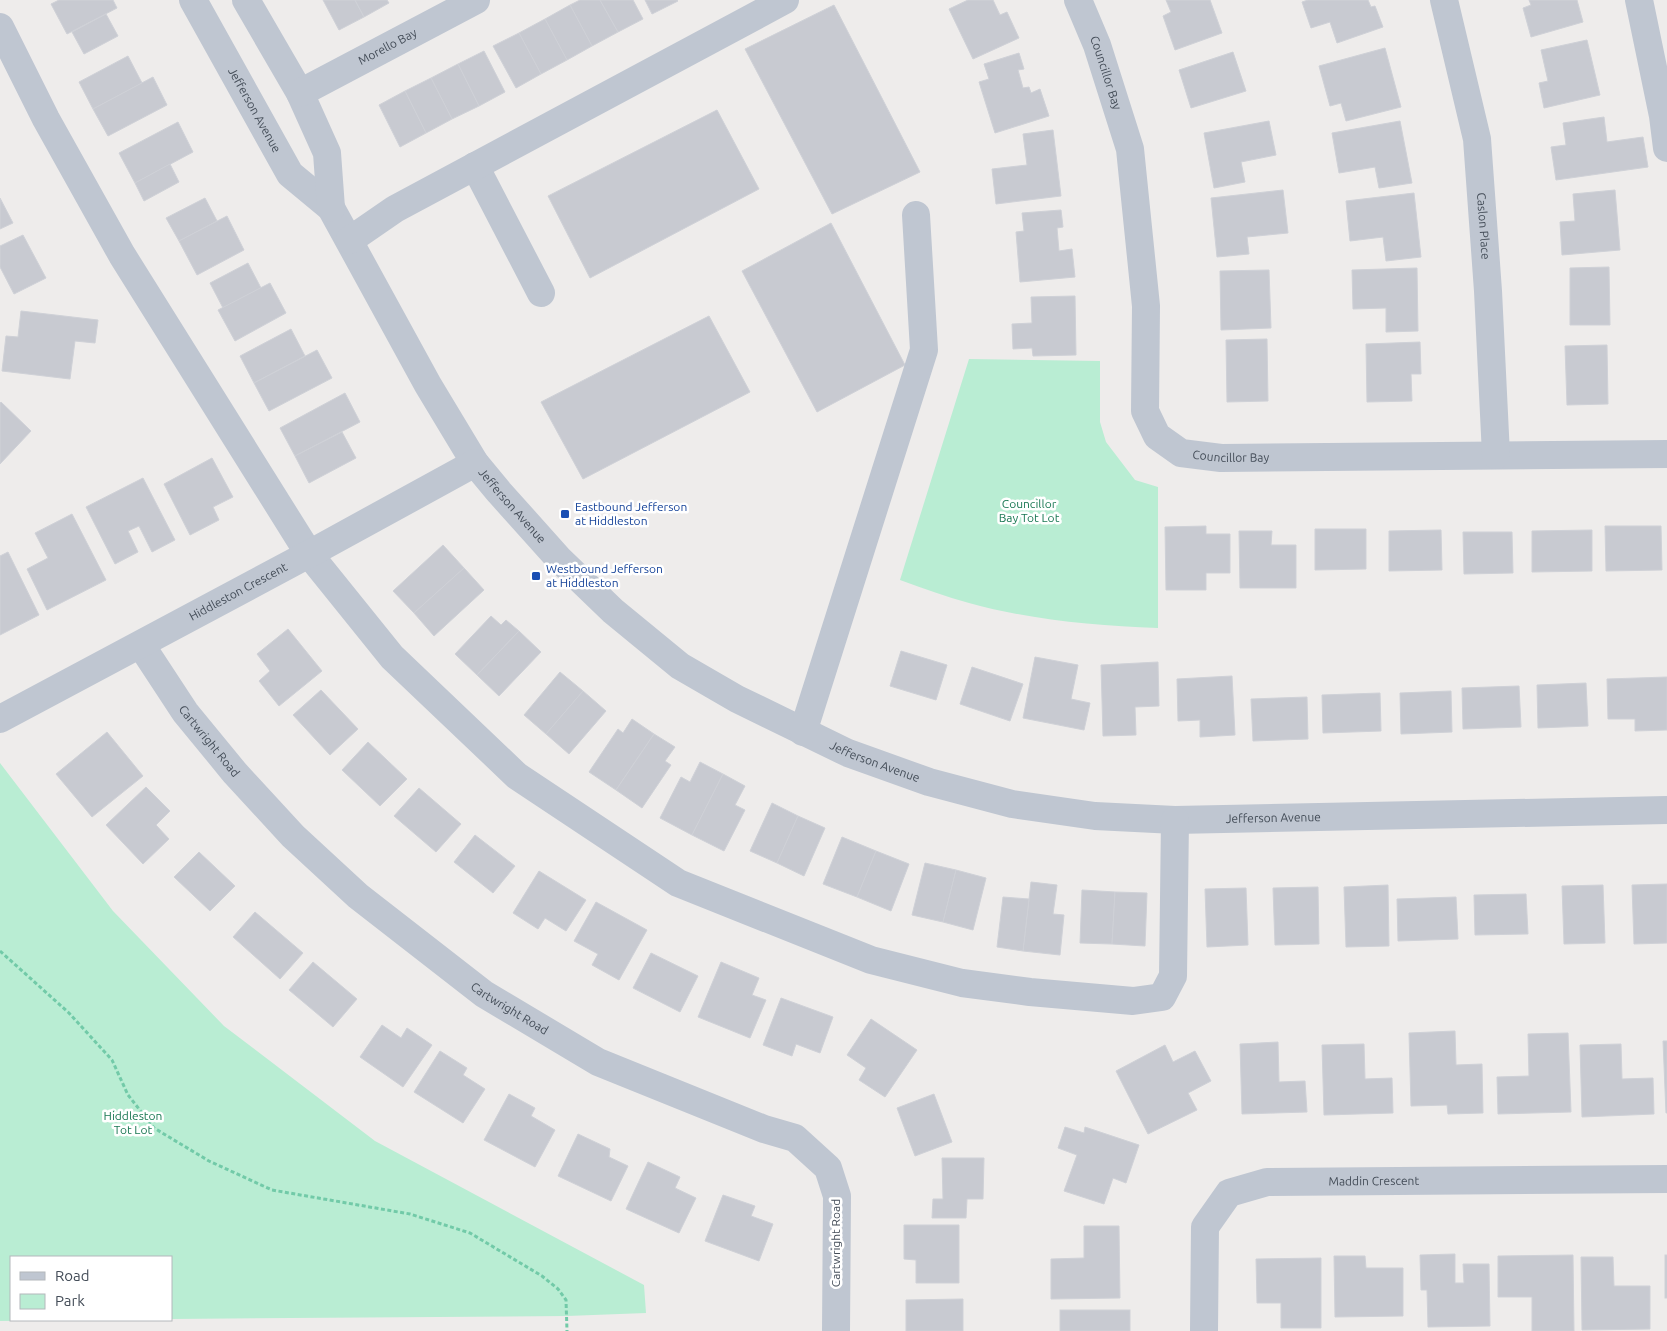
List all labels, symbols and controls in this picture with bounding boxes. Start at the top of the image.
street label: Morello Bay [356,25,419,67]
street label: Councillor Bay [1088,34,1124,111]
street label: Jefferson Avenue [226,65,284,155]
street label: Caslon Place [1475,192,1493,260]
street label: Councillor Bay [1192,447,1269,464]
street label: Jefferson Avenue [476,465,549,546]
park label: Councillor Bay Tot Lot [999,497,1060,524]
place label: Eastbound Jefferson at Hiddleston [575,500,687,527]
marker: Eastbound Jefferson at Hiddleston [559,508,571,520]
street label: Hiddleston Crescent [187,560,289,623]
place label: Westbound Jefferson at Hiddleston [546,562,663,589]
marker: Westbound Jefferson at Hiddleston [530,570,542,582]
street label: Cartwright Road [176,703,242,779]
street label: Jefferson Avenue [828,738,922,784]
street label: Jefferson Avenue [1225,810,1321,825]
street label: Cartwright Road [468,979,551,1037]
park label: Hiddleston Tot Lot [104,1109,162,1136]
street label: Maddin Crescent [1328,1174,1419,1188]
street label: Cartwright Road [829,1199,842,1287]
legend [10,1256,172,1321]
text: Road [55,1267,90,1284]
text: Park [55,1292,85,1309]

